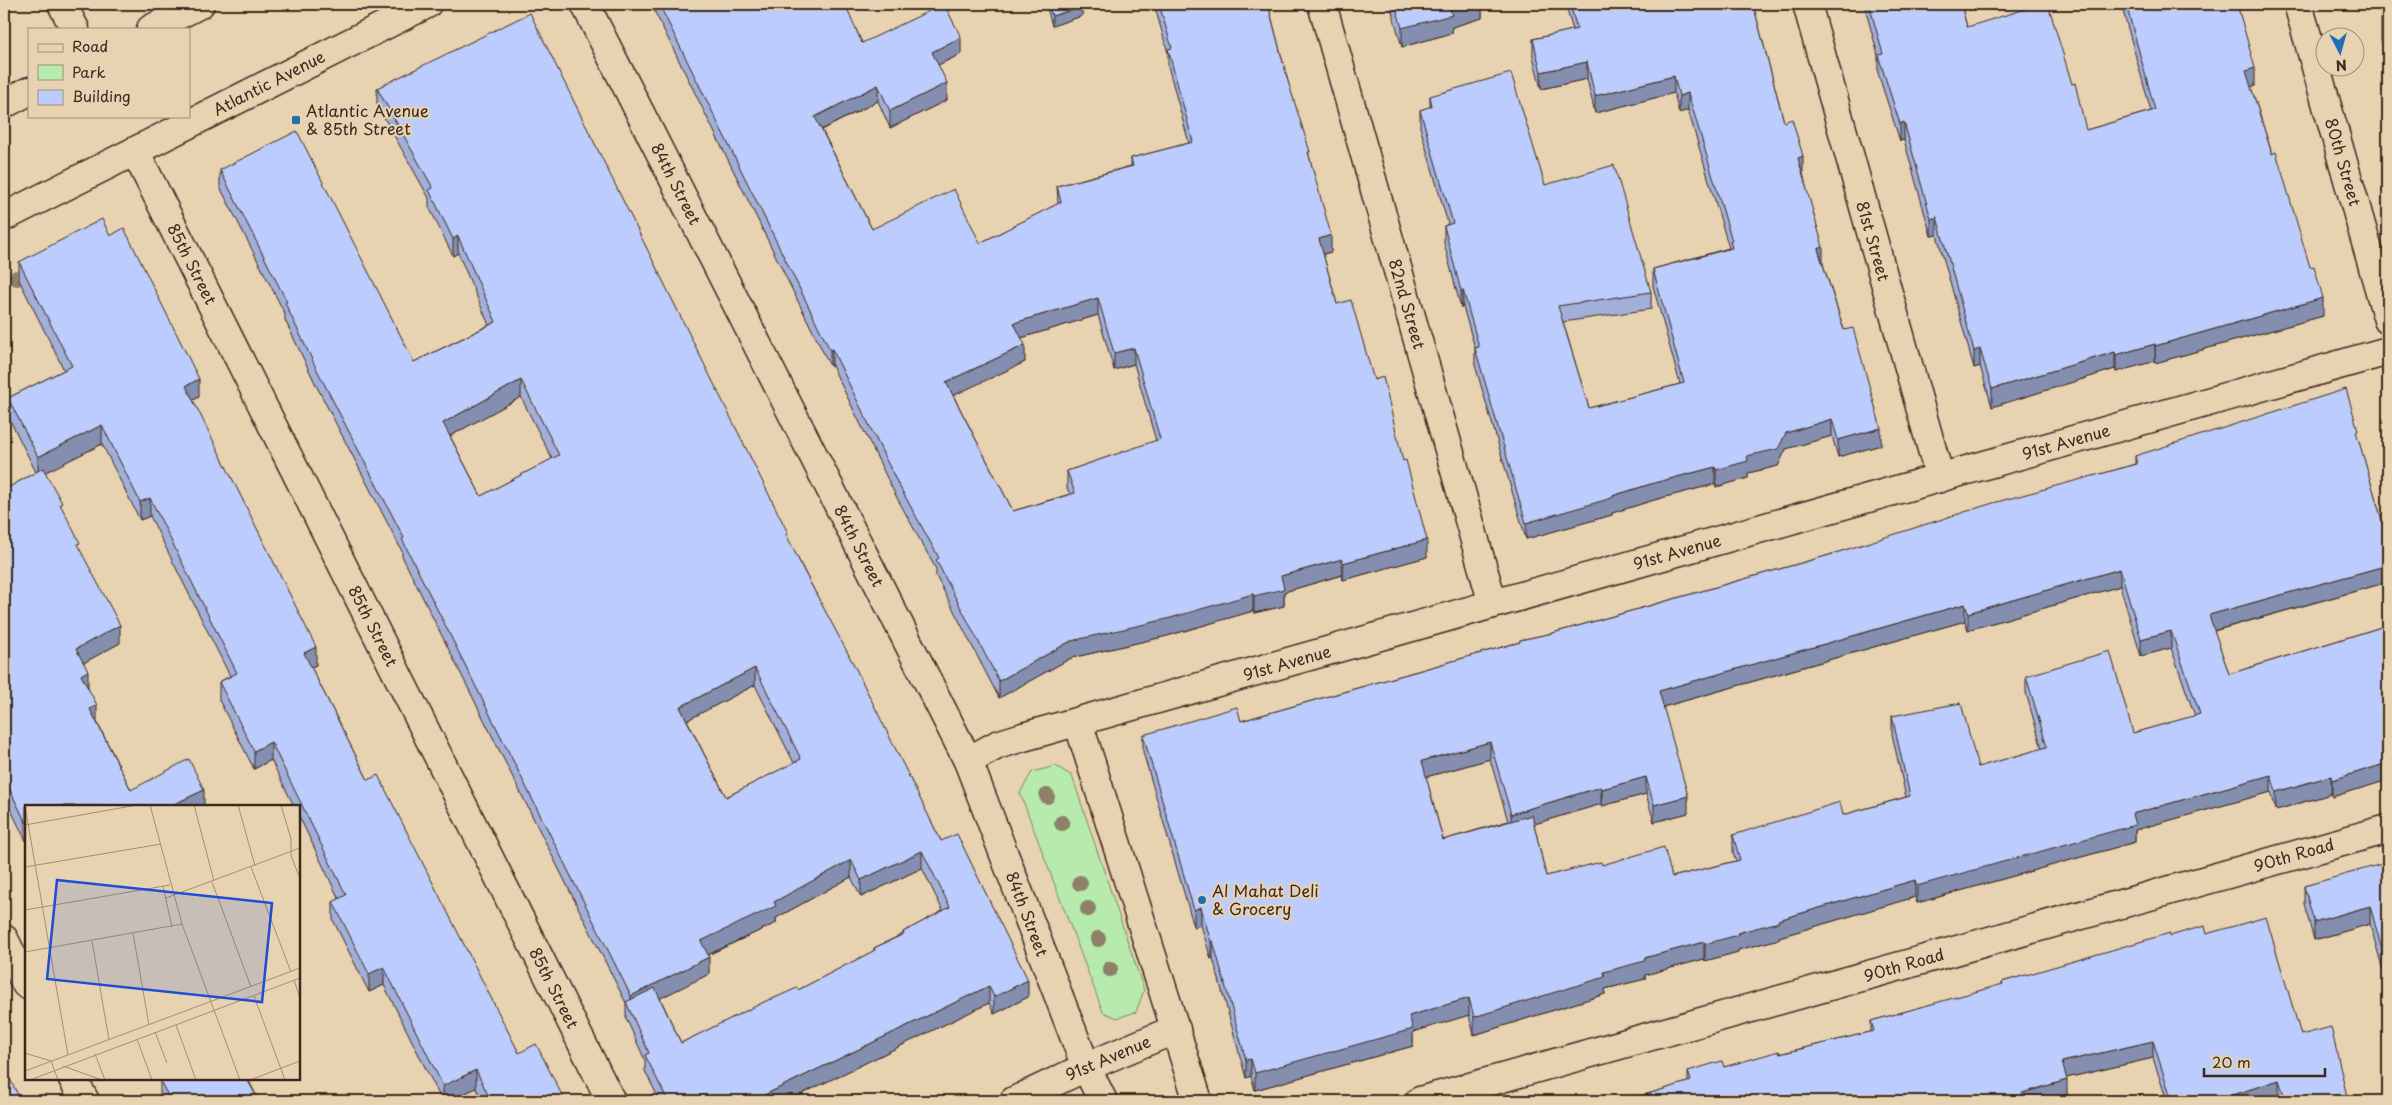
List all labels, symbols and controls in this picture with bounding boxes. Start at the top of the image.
legend [28,28,190,118]
north arrow [2314,28,2364,78]
text: Road [72,34,108,57]
street label: Atlantic Avenue [208,43,329,121]
text: N [2335,54,2348,76]
text: Park [72,60,106,83]
text: Building [72,84,131,107]
place label: Atlantic Avenue & 85th Street [306,98,429,140]
marker: Atlantic Avenue & 85th Street [290,114,302,126]
street label: 80th Street [2320,115,2368,209]
street label: 84th Street [646,138,708,229]
street label: 81st Street [1851,198,1897,284]
street label: 85th Street [162,219,224,309]
street label: 82nd Street [1384,256,1432,352]
street label: 91st Avenue [2019,417,2113,465]
street label: 84th Street [829,500,891,591]
street label: 91st Avenue [1630,527,1724,575]
street label: 85th Street [343,581,405,671]
street label: 91st Avenue [1240,638,1334,686]
inset map [25,805,300,1080]
street label: 90th Road [2251,831,2337,877]
street label: 84th Street [1001,868,1055,960]
place label: Al Mahat Deli & Grocery [1212,878,1319,920]
marker: Al Mahat Deli & Grocery [1196,894,1208,906]
street label: 90th Road [1861,941,1947,987]
street label: 85th Street [524,943,586,1033]
street label: 91st Avenue [1061,1028,1154,1086]
scale bar [2204,1045,2326,1077]
text: 20 m [2212,1050,2251,1073]

